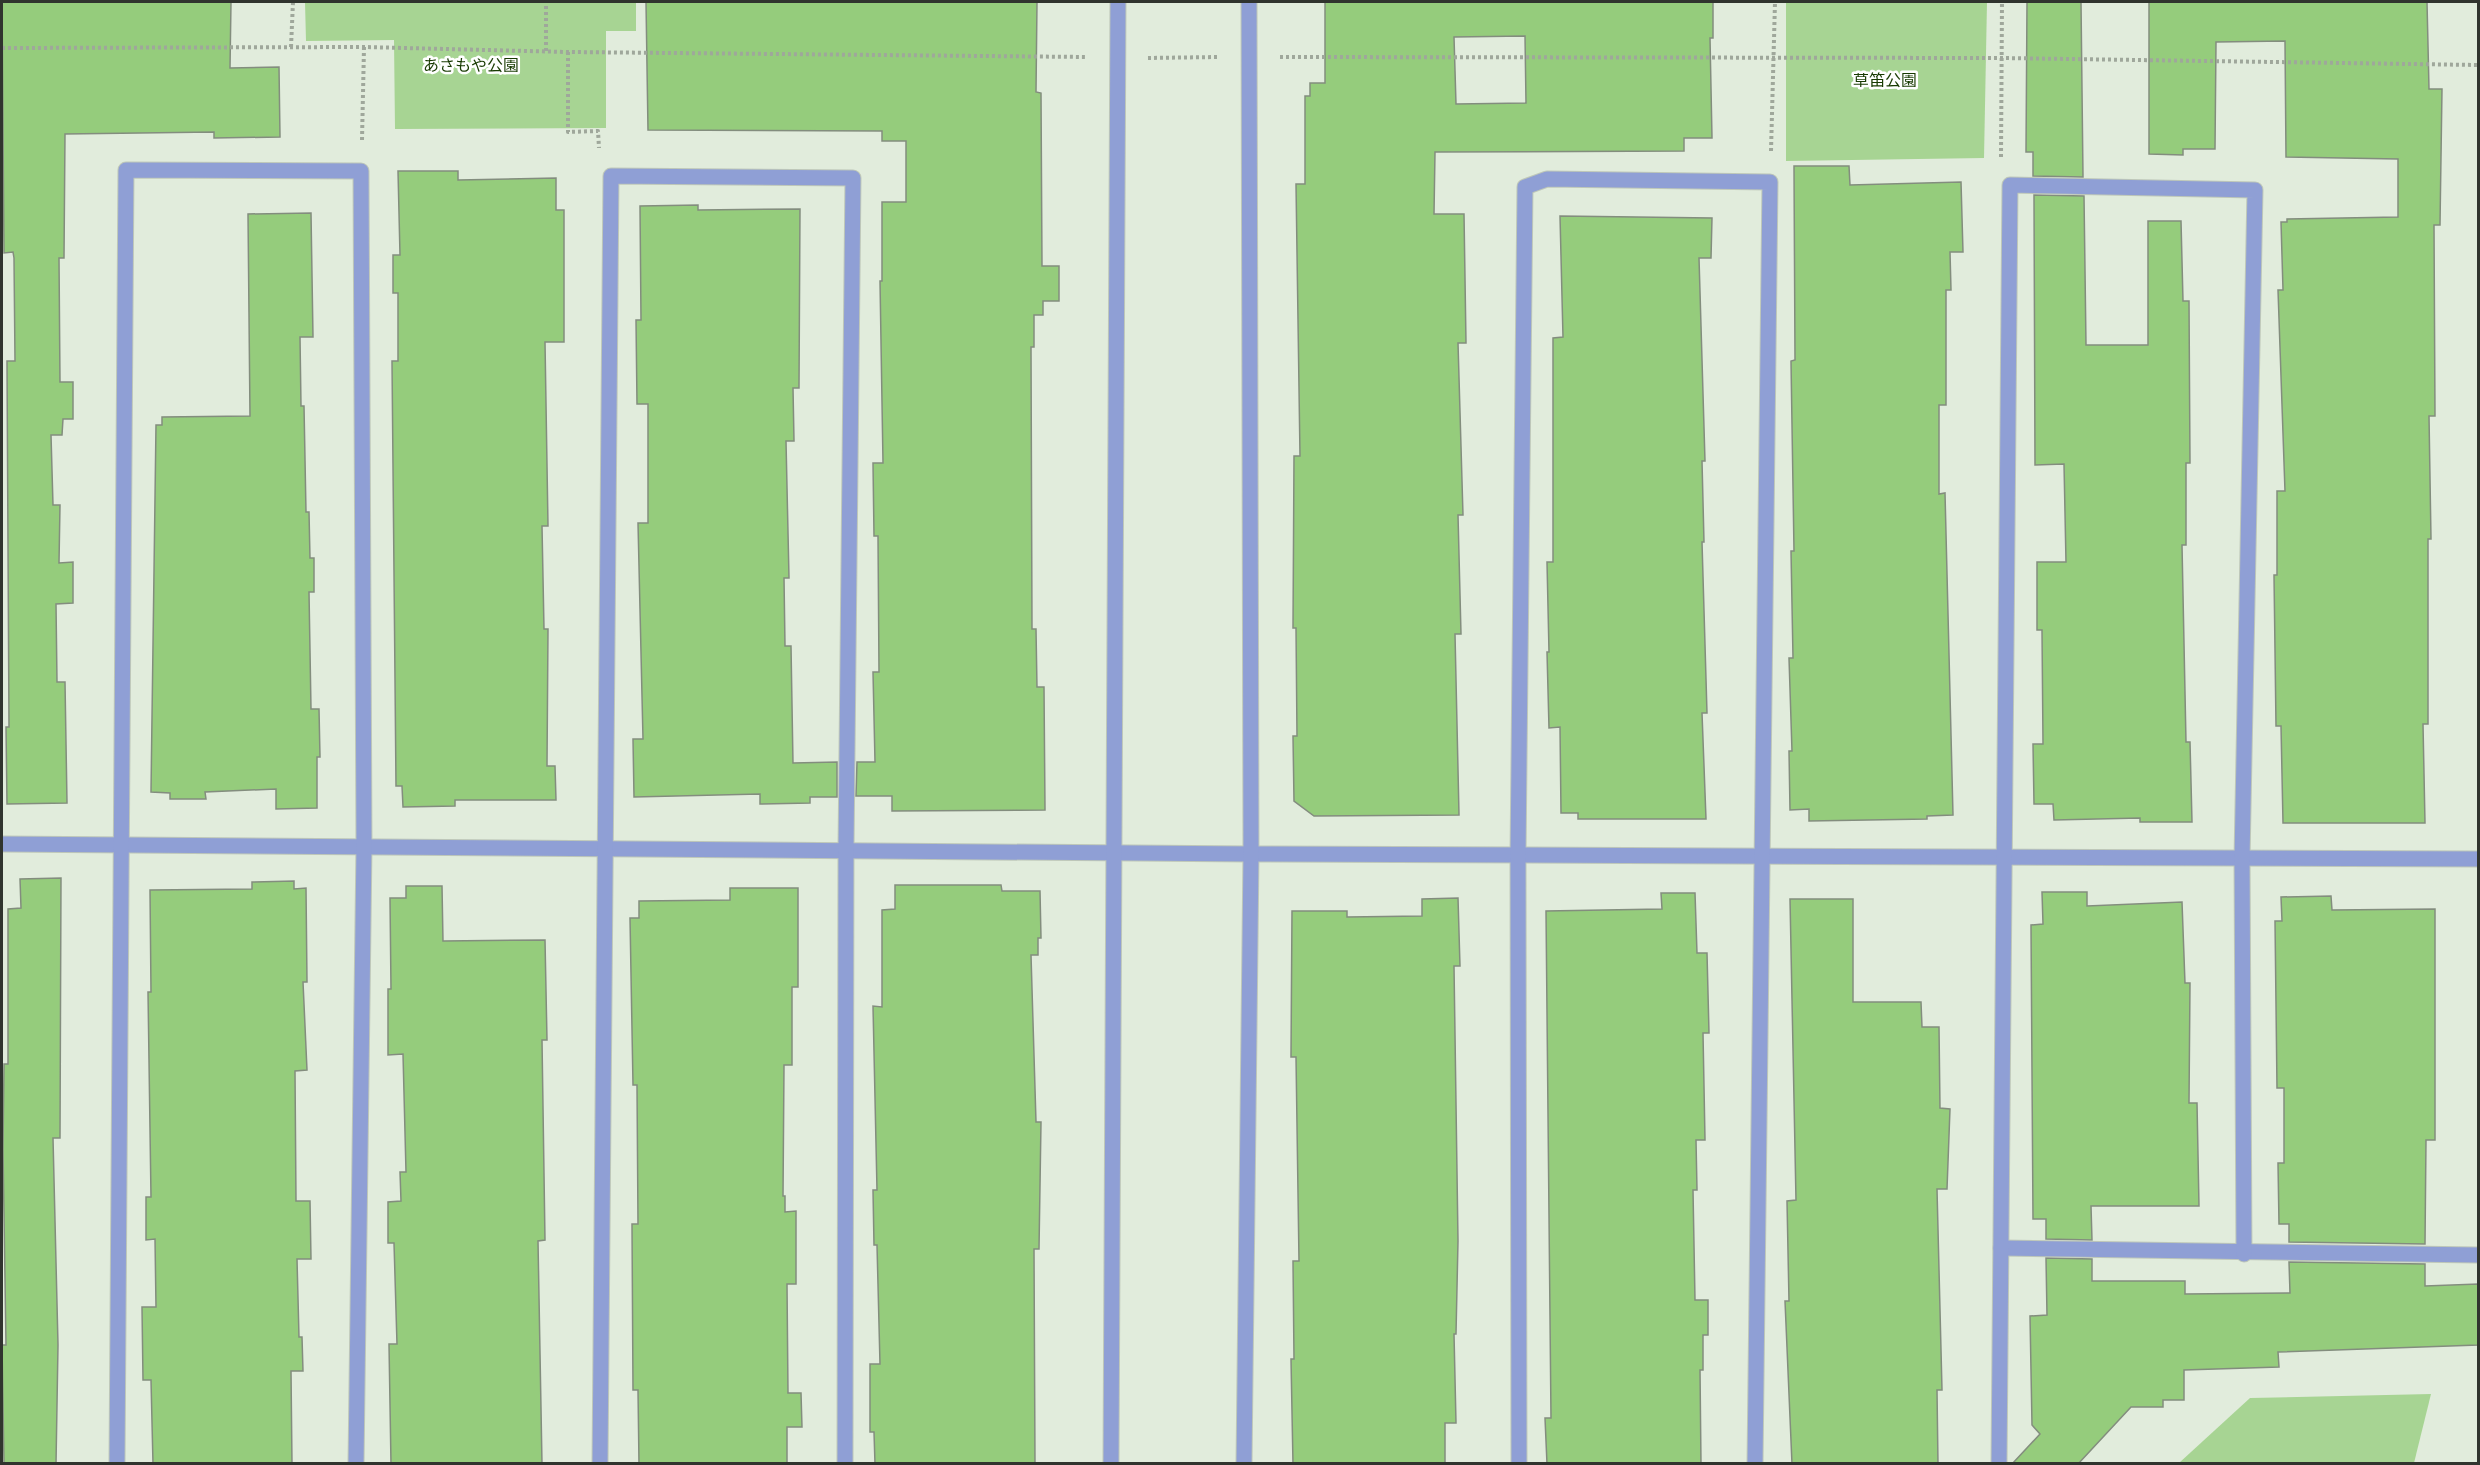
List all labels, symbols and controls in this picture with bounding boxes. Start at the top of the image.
park label: あさもや公園 [423,56,519,75]
park label: 草笛公園 [1853,71,1917,90]

